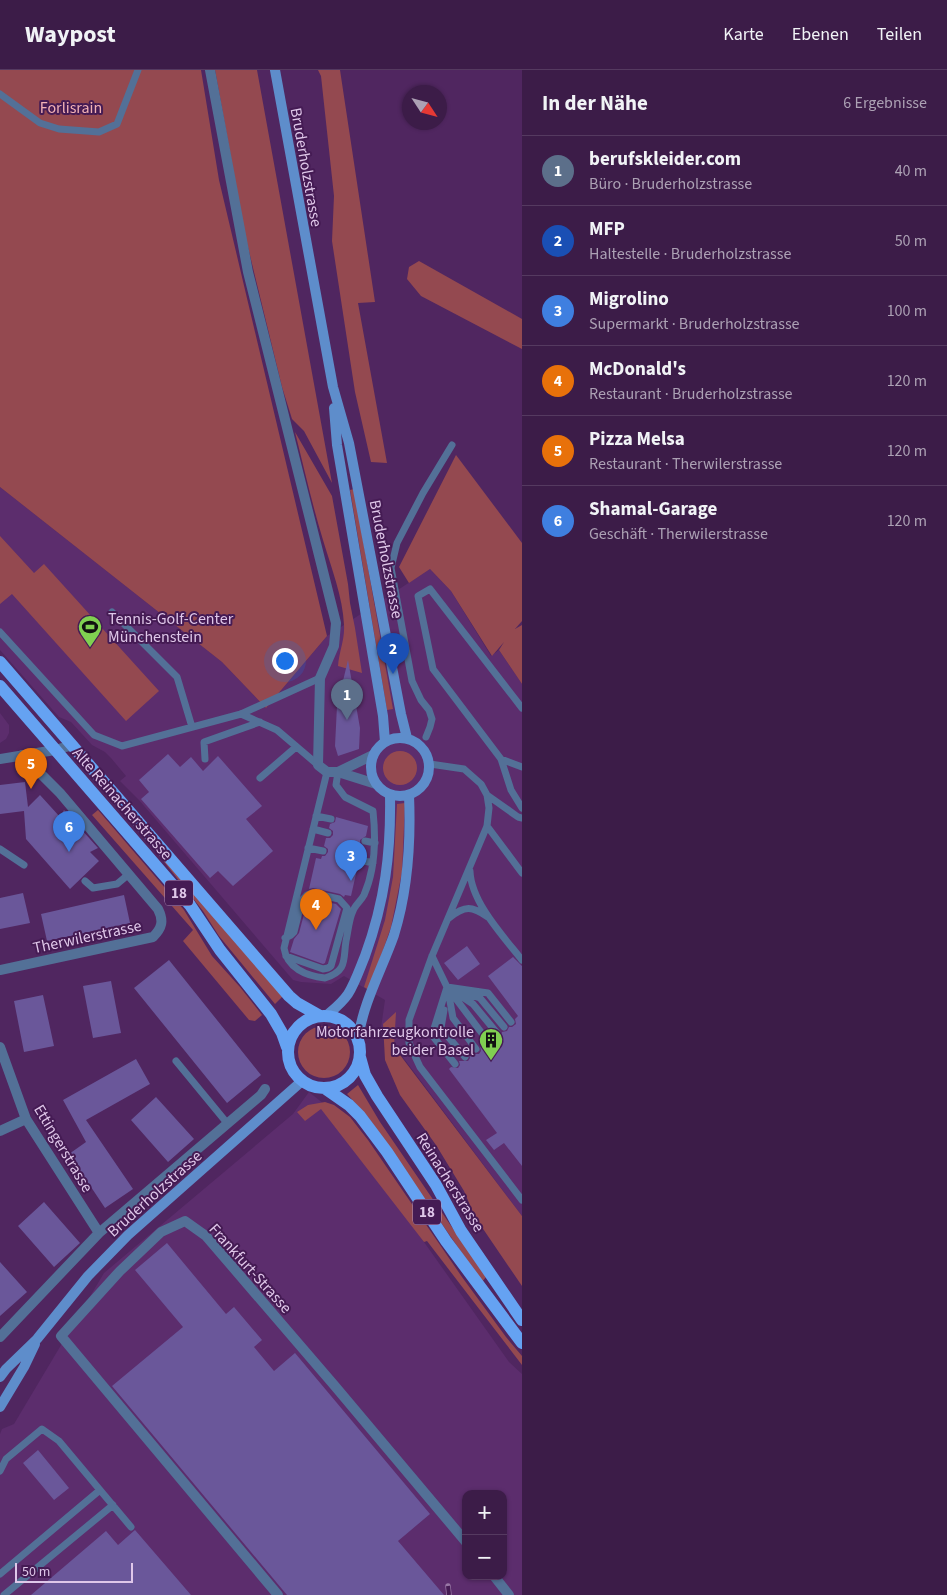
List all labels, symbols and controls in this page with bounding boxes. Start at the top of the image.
text: Waypost [25,17,116,52]
text: Karte [723,22,764,47]
text: Ebenen [792,22,849,47]
text: Teilen [877,22,922,47]
north arrow [402,85,447,130]
text: In der Nähe [542,88,648,118]
text: 6 Ergebnisse [843,92,927,114]
park label: Forlisrain [40,97,102,119]
street label: Bruderholzstrasse [285,106,327,229]
text: berufskleider.com [589,146,741,173]
text: 1 [554,160,562,182]
text: 40 m [895,160,927,182]
text: Büro · Bruderholzstrasse [589,173,752,195]
text: MFP [589,216,625,243]
text: 2 [554,230,562,252]
text: 50 m [895,230,927,252]
text: Haltestelle · Bruderholzstrasse [589,243,791,265]
text: Migrolino [589,286,669,313]
text: 3 [554,300,562,322]
text: 100 m [887,300,927,322]
text: Supermarkt · Bruderholzstrasse [589,313,800,335]
text: McDonald's [589,356,686,383]
text: 4 [554,370,562,392]
text: 120 m [887,370,927,392]
text: Restaurant · Bruderholzstrasse [589,383,793,405]
text: Pizza Melsa [589,426,685,453]
text: 5 [554,440,562,462]
text: 120 m [887,440,927,462]
text: Restaurant · Therwilerstrasse [589,453,782,475]
text: Shamal-Garage [589,496,717,523]
street label: Bruderholzstrasse [364,498,408,621]
text: 6 [554,510,562,532]
text: 120 m [887,510,927,532]
text: Geschäft · Therwilerstrasse [589,523,768,545]
place label: Tennis-Golf-Center Münchenstein [108,608,234,648]
sports icon: Tennis-Golf-Center Münchenstein [77,614,103,648]
pin: 2 [377,633,409,674]
your location [272,648,298,674]
pin: 1 [331,679,363,720]
street label: Alte Reinacherstrasse [67,743,177,865]
pin: 5 [15,748,47,789]
pin: 6 [53,811,85,852]
pin: 3 [335,840,367,881]
road number: 18 [165,880,193,906]
pin: 4 [300,889,332,930]
street label: Therwilerstrasse [31,915,144,959]
place label: Motorfahrzeugkontrolle beider Basel [316,1021,474,1061]
building icon: Motorfahrzeugkontrolle beider Basel [478,1027,504,1061]
street label: Ettingerstrasse [28,1100,98,1197]
street label: Reinacherstrasse [411,1129,490,1237]
street label: Bruderholzstrasse [102,1145,207,1242]
road number: 18 [413,1200,441,1224]
street label: Frankfurt-Strasse [204,1219,297,1319]
map controls [462,1490,507,1580]
button: + [462,1490,507,1535]
button: − [462,1535,507,1580]
scale bar [15,1560,132,1583]
text: 50 m [22,1562,50,1582]

